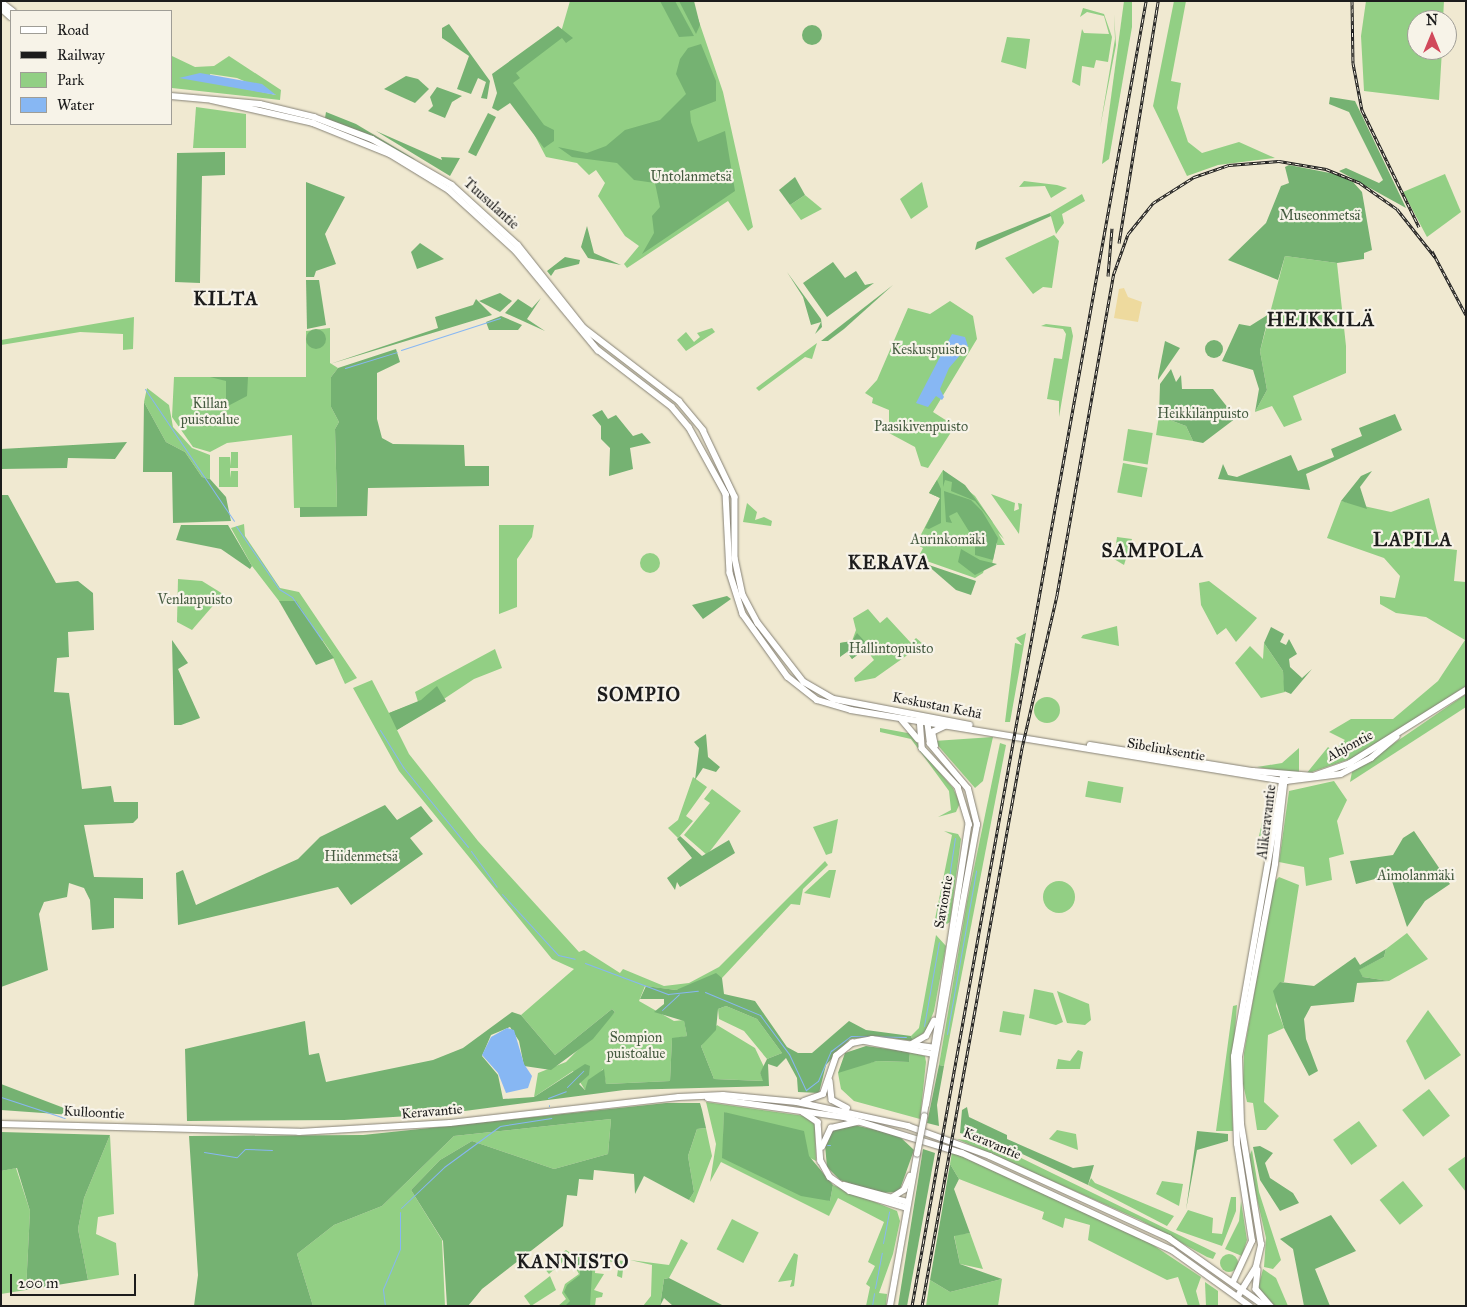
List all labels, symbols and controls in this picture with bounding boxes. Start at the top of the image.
legend [10,10,172,125]
north arrow [1407,10,1457,60]
text: N [1426,12,1438,29]
text: Road [57,21,89,39]
text: Railway [57,46,105,64]
text: Park [57,71,84,89]
text: Water [57,96,94,114]
park label: Untolanmetsä [650,169,732,185]
street label: Tuusulantie [460,175,522,233]
park label: Museonmetsä [1280,208,1360,224]
district label: KILTA [193,288,259,310]
district label: HEIKKILÄ [1266,309,1376,331]
park label: Keskuspuisto [891,342,967,358]
park label: Killan puistoalue [181,396,239,428]
park label: Heikkilänpuisto [1157,406,1249,422]
park label: Paasikivenpuisto [874,419,968,435]
district label: LAPILA [1372,529,1454,551]
park label: Aurinkomäki [911,532,985,548]
district label: SAMPOLA [1101,540,1205,562]
district label: KERAVA [847,552,931,574]
park label: Venlanpuisto [158,592,232,608]
park label: Hallintopuisto [849,641,933,657]
district label: SOMPIO [596,684,682,706]
street label: Keskustan Kehä [891,689,983,723]
street label: Ahjontie [1324,727,1376,765]
street label: Sibeliuksentie [1126,735,1206,765]
street label: Alikeravantie [1254,784,1280,860]
park label: Hiidenmetsä [324,849,398,865]
park label: Aimolanmäki [1377,868,1455,884]
street label: Saviontie [931,874,957,930]
park label: Sompion puistoalue [607,1030,665,1062]
street label: Keravantie [401,1101,463,1123]
street label: Kulloontie [63,1103,125,1123]
street label: Keravantie [960,1124,1024,1164]
district label: KANNISTO [515,1251,631,1273]
scale bar [12,1264,139,1296]
text: 200 m [18,1274,59,1292]

